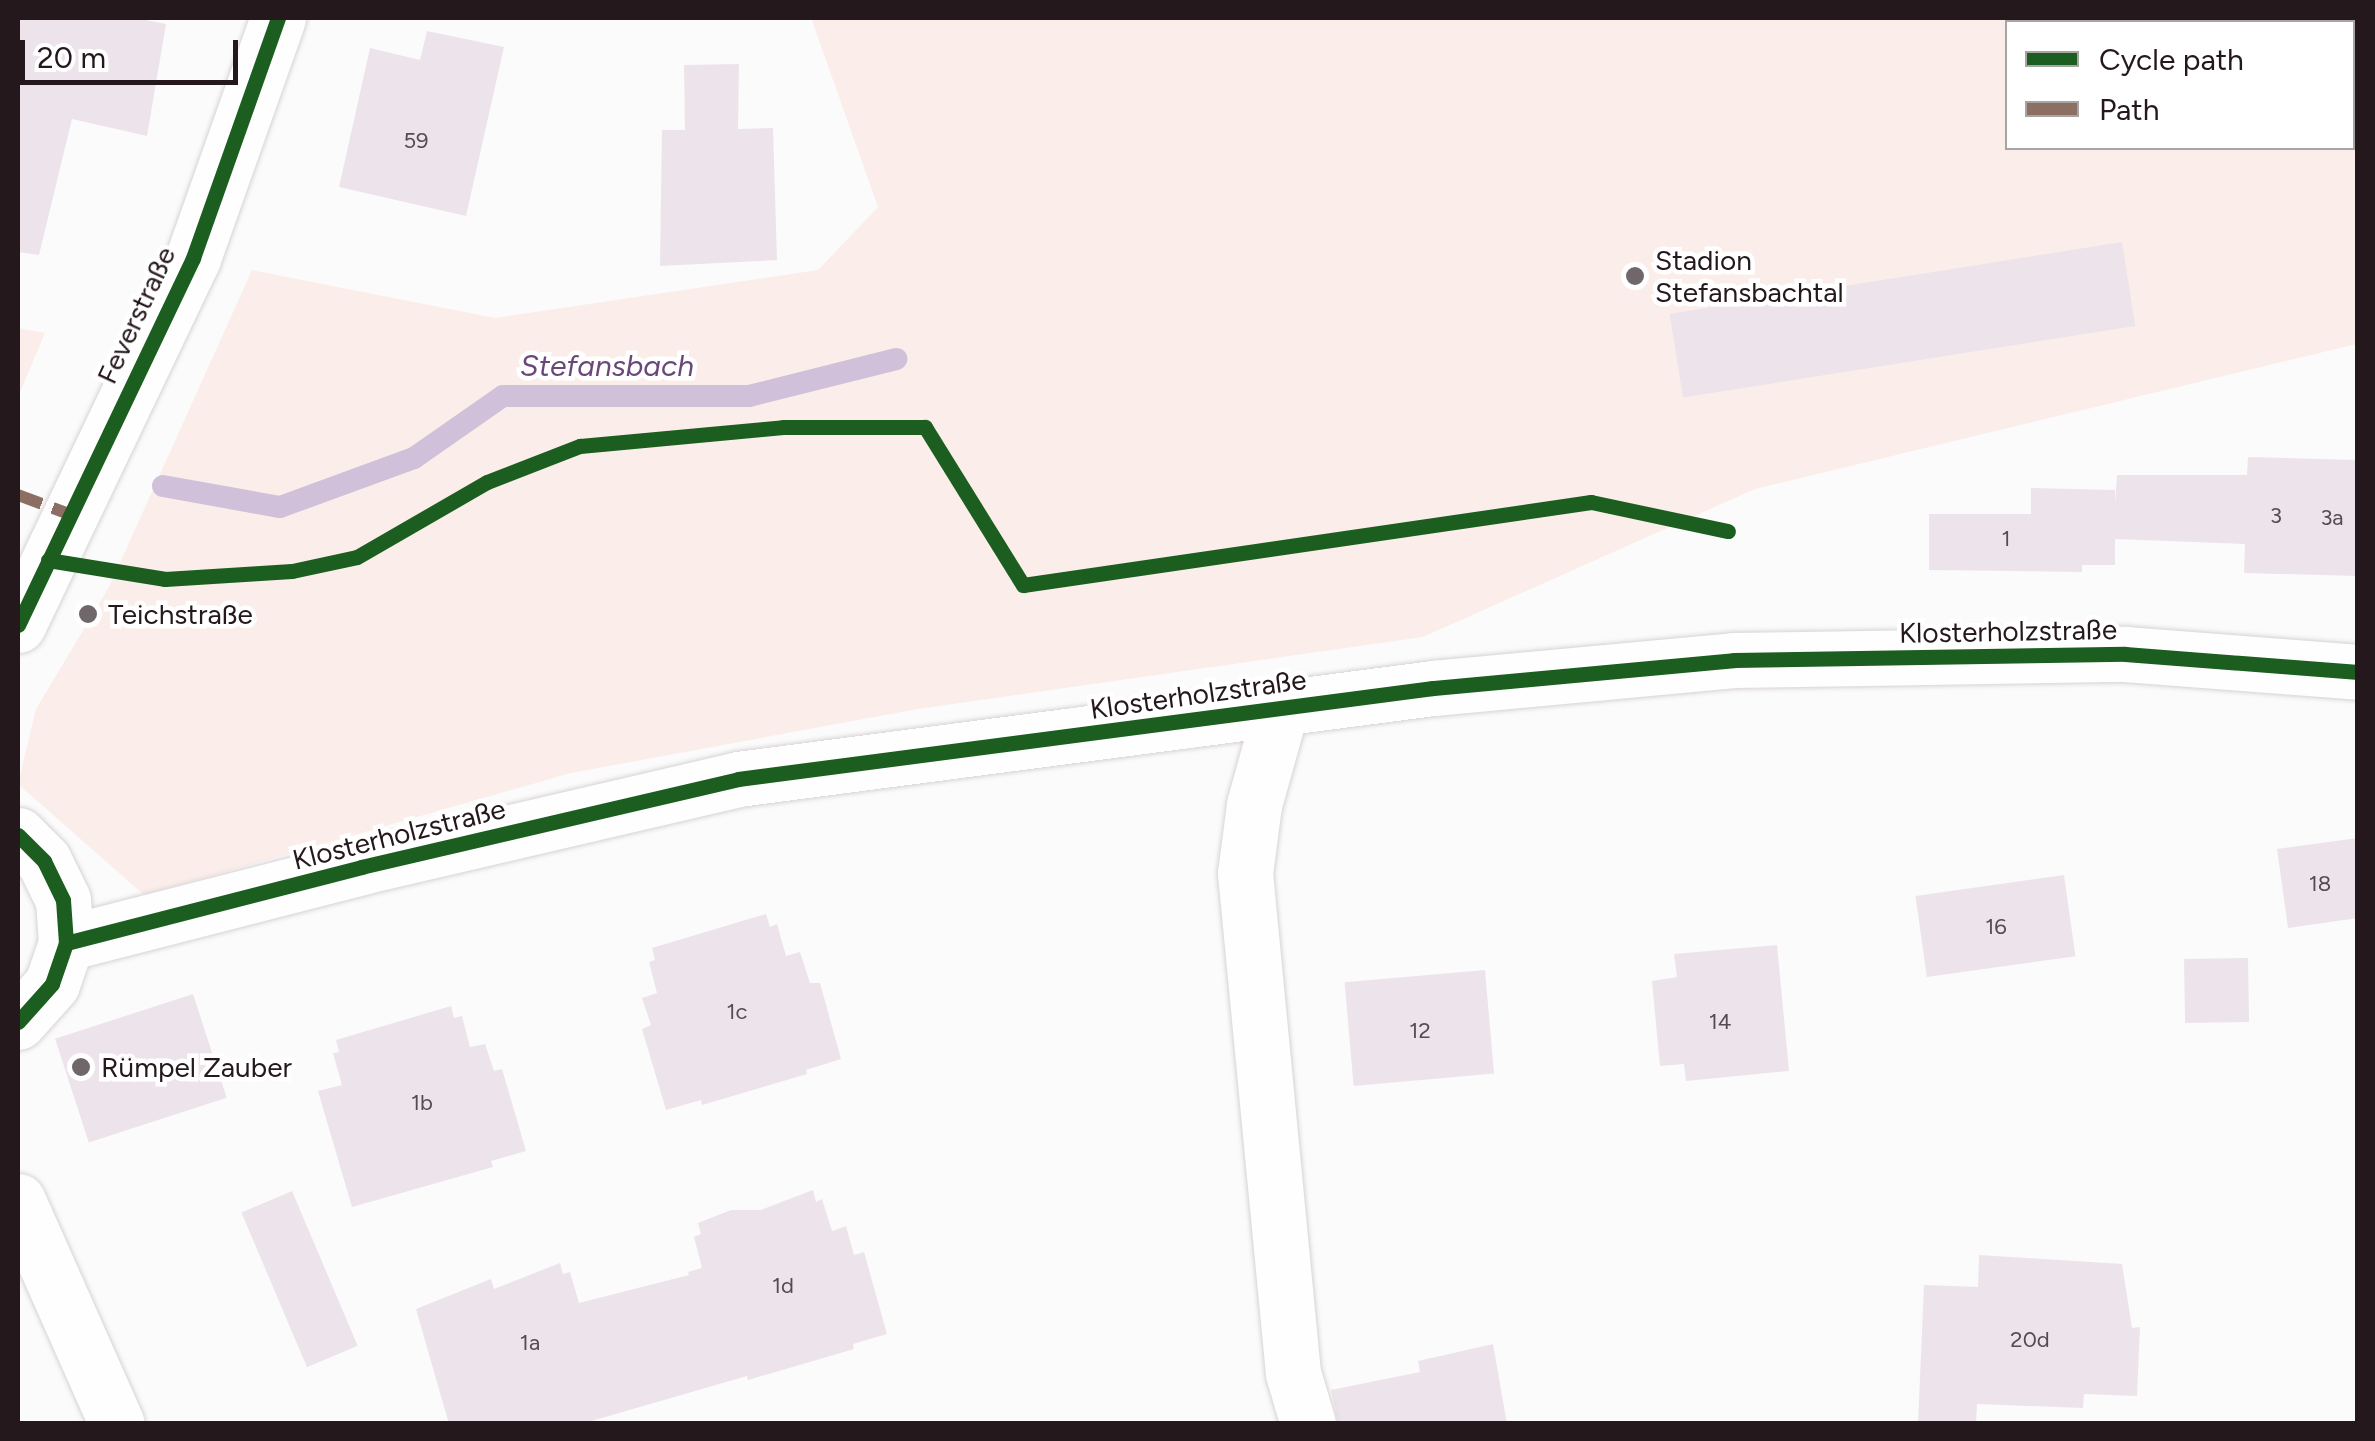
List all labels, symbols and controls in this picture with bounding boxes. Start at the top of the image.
scale bar [25,20,242,82]
legend [2005,20,2355,150]
text: 20 m [37,39,106,76]
text: Cycle path [2099,41,2244,78]
text: Path [2099,91,2159,128]
house number: 59 [403,128,429,154]
street label: Feverstraße [90,241,182,389]
place label: Stadion Stefansbachtal [1655,243,1844,309]
marker: Stadion Stefansbachtal [1624,265,1646,287]
water label: Stefansbach [520,348,694,384]
house number: 3 [2270,503,2282,529]
house number: 3a [2320,505,2344,531]
house number: 1 [2001,526,2011,552]
place label: Teichstraße [108,597,253,631]
marker: Teichstraße [77,603,99,625]
street label: Klosterholzstraße [1899,612,2117,650]
street label: Klosterholzstraße [1088,662,1308,726]
street label: Klosterholzstraße [289,791,509,877]
house number: 18 [2309,871,2331,897]
house number: 16 [1985,914,2007,940]
house number: 1c [727,999,747,1025]
house number: 14 [1709,1009,1731,1035]
house number: 12 [1409,1018,1431,1044]
place label: Rümpel Zauber [101,1050,292,1084]
marker: Rümpel Zauber [70,1056,92,1078]
house number: 1b [411,1090,433,1116]
house number: 1d [772,1273,794,1299]
house number: 20d [2010,1327,2050,1353]
house number: 1a [520,1330,540,1356]

